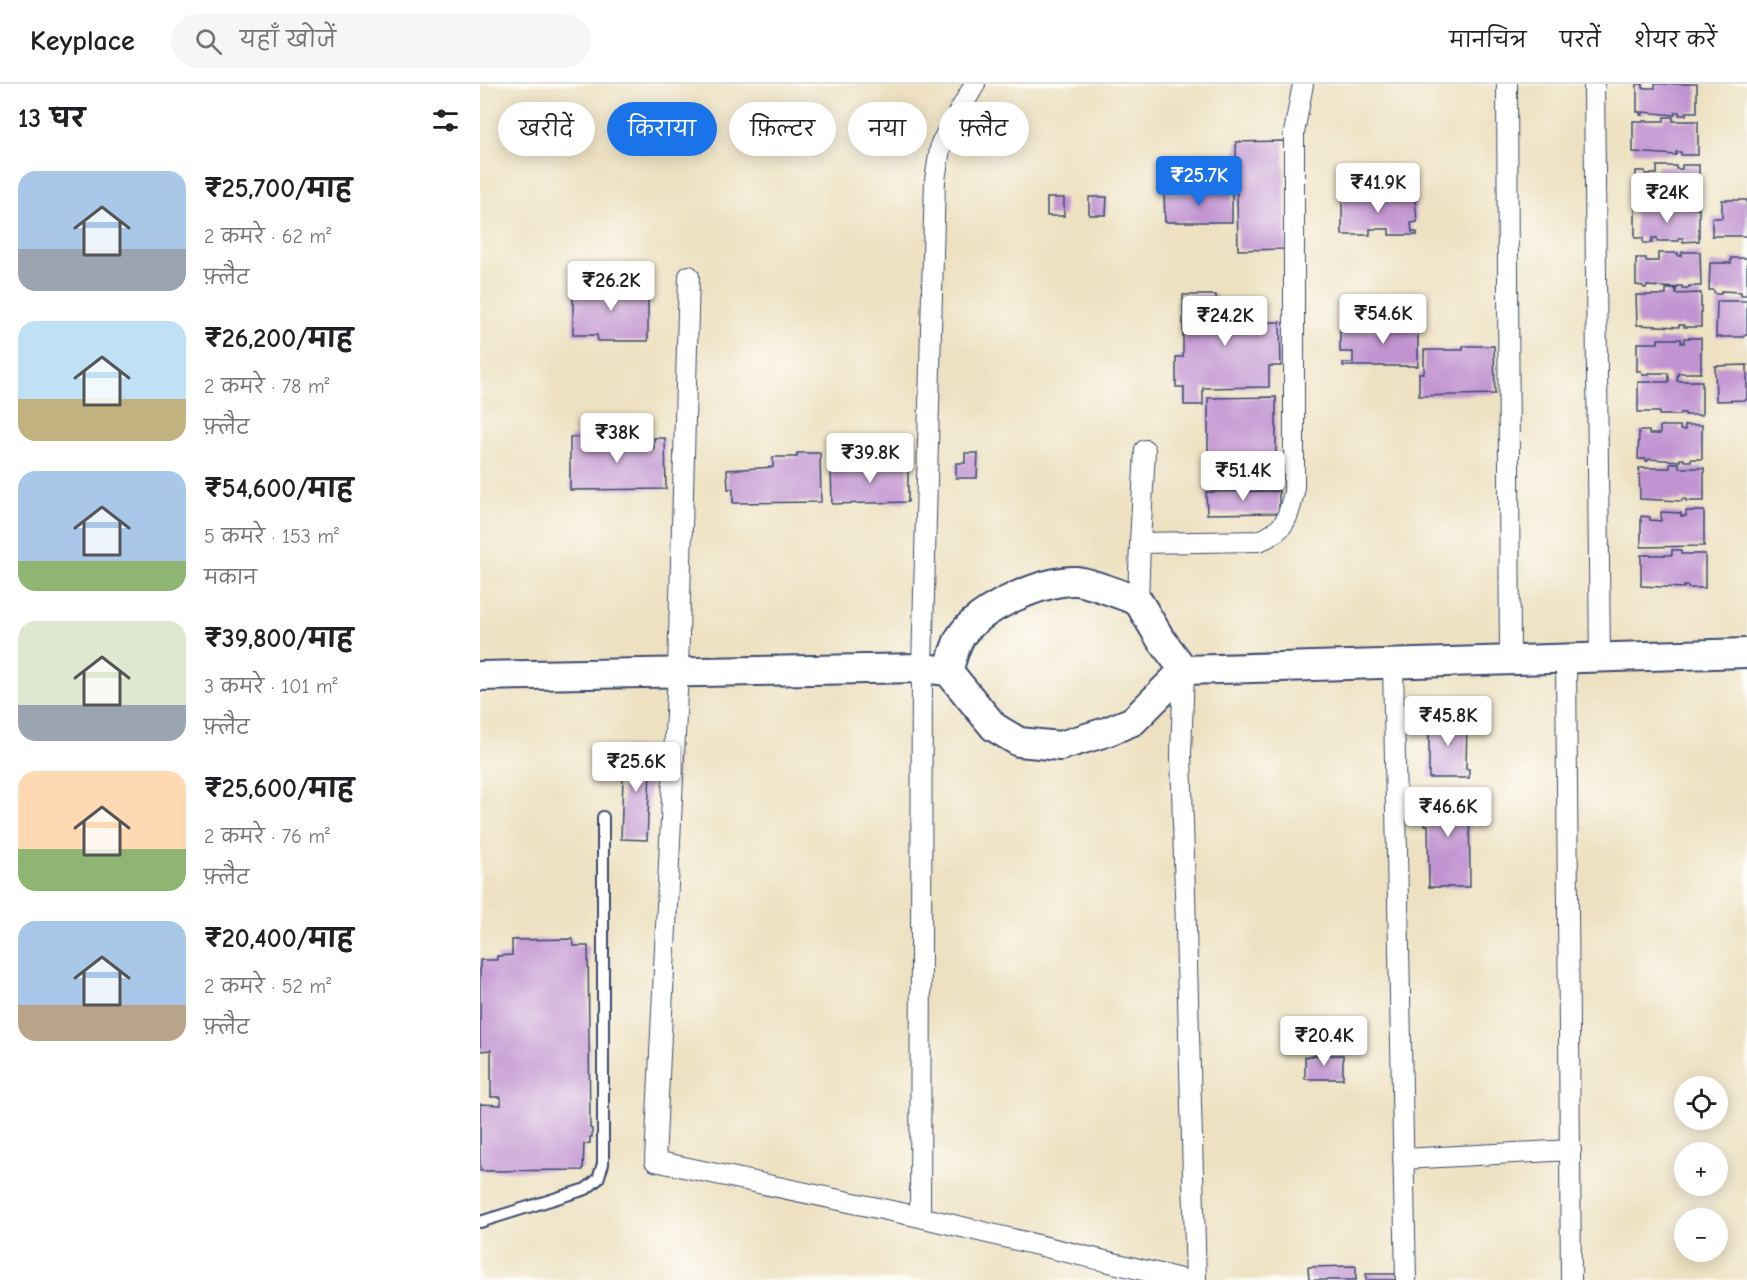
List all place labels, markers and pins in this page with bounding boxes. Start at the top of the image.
pin: ₹25.7K [1150,156,1248,207]
pin: ₹41.9K [1329,163,1427,214]
pin: ₹24K [1631,173,1703,224]
pin: ₹26.2K [562,261,660,312]
pin: ₹54.6K [1334,294,1432,345]
pin: ₹24.2K [1176,296,1274,347]
pin: ₹38K [581,413,653,464]
pin: ₹39.8K [821,433,919,484]
pin: ₹51.4K [1194,451,1292,502]
pin: ₹45.8K [1399,696,1497,747]
pin: ₹25.6K [587,742,685,793]
pin: ₹46.6K [1399,787,1497,838]
pin: ₹20.4K [1275,1016,1373,1067]

